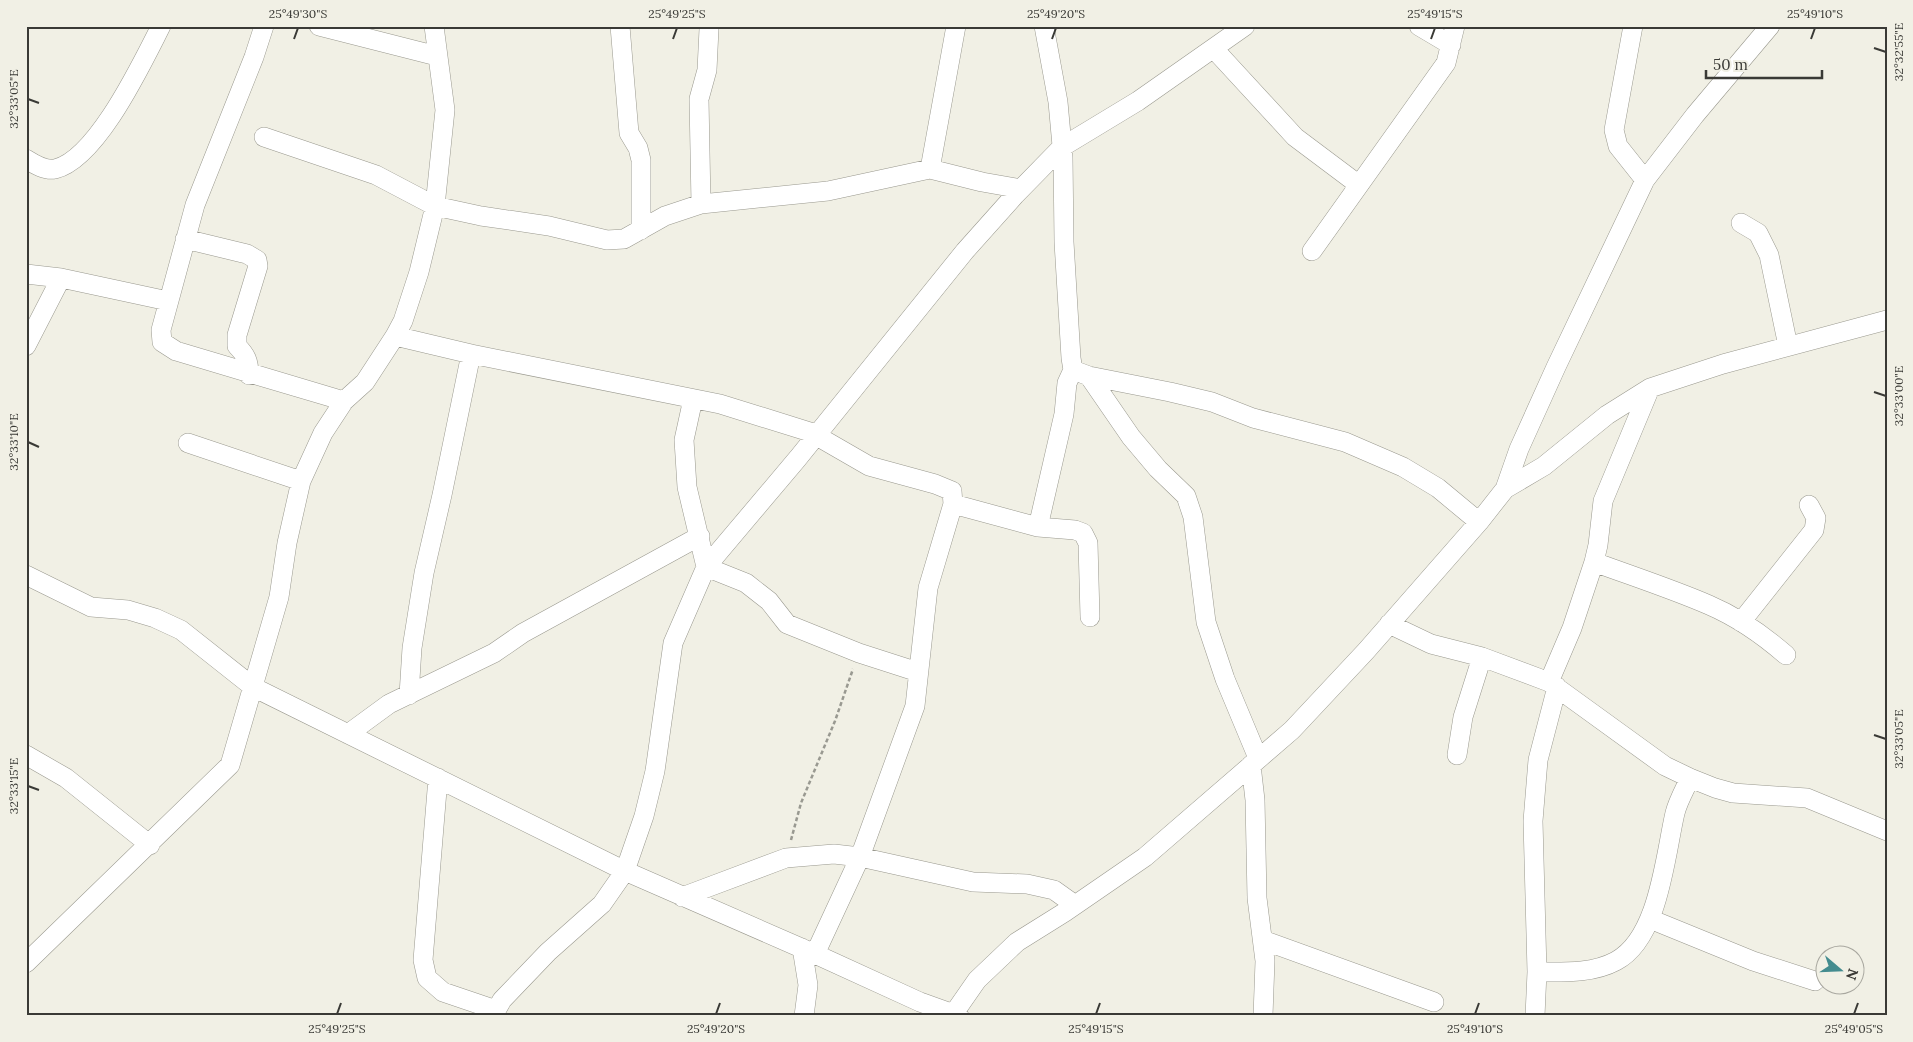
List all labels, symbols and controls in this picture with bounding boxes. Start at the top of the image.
text: 25°49'30"S [269,6,327,21]
text: 25°49'25"S [648,6,706,21]
text: 25°49'20"S [1027,6,1085,21]
text: 25°49'15"S [1407,6,1463,21]
text: 25°49'10"S [1787,6,1843,21]
text: 32°32'55"E [1891,23,1906,81]
scale bar [1706,48,1822,80]
text: 50 m [1713,55,1748,74]
text: 32°33'05"E [6,69,21,129]
text: 32°33'00"E [1891,366,1906,426]
text: 32°33'10"E [6,413,21,471]
text: 32°33'05"E [1891,709,1906,769]
text: 32°33'15"E [6,758,21,814]
north arrow [1816,944,1866,994]
text: N [1842,966,1863,982]
text: 25°49'25"S [308,1021,366,1036]
text: 25°49'20"S [687,1021,745,1036]
text: 25°49'15"S [1068,1021,1124,1036]
text: 25°49'10"S [1447,1021,1503,1036]
text: 25°49'05"S [1825,1021,1883,1036]

